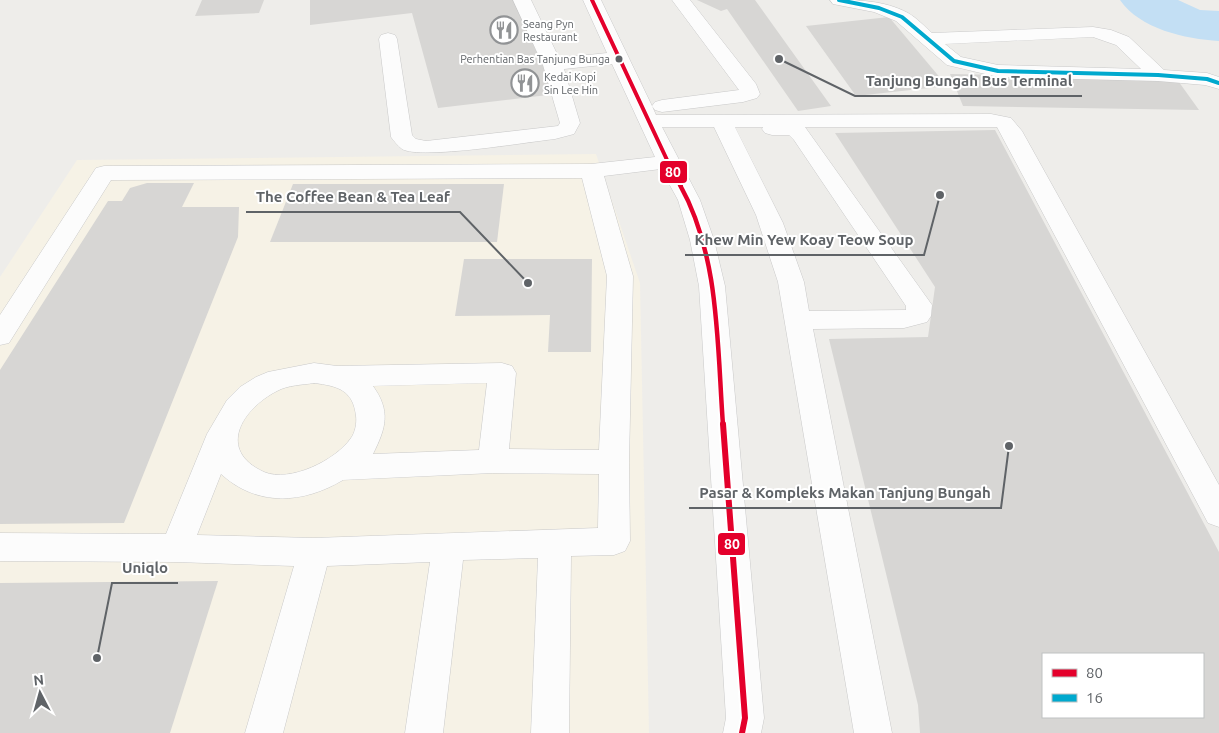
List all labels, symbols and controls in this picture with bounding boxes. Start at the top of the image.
restaurant icon: Seang Pyn Restaurant [489,15,519,45]
place label: Seang Pyn Restaurant [523,18,578,43]
place label: Perhentian Bas Tanjung Bunga [460,53,610,65]
marker: Perhentian Bas Tanjung Bunga [614,54,624,64]
callout: Tanjung Bungah Bus Terminal [855,66,1082,96]
restaurant icon: Kedai Kopi Sin Lee Hin [510,68,540,98]
place label: Kedai Kopi Sin Lee Hin [544,71,598,96]
text: Tanjung Bungah Bus Terminal [866,72,1073,89]
line badge: 80 [659,160,688,184]
text: 80 [665,164,681,180]
callout: The Coffee Bean & Tea Leaf [246,182,460,212]
text: The Coffee Bean & Tea Leaf [256,188,451,205]
callout: Khew Min Yew Koay Teow Soup [685,225,924,255]
text: Khew Min Yew Koay Teow Soup [694,231,914,248]
callout: Pasar & Kompleks Makan Tanjung Bungah [689,478,1001,508]
text: Pasar & Kompleks Makan Tanjung Bungah [699,484,991,501]
line badge: 80 [717,532,746,556]
text: 80 [724,536,740,552]
callout: Uniqlo [112,553,178,583]
text: Uniqlo [122,559,168,576]
legend [1042,653,1204,718]
text: 80 [1086,664,1103,681]
north arrow [15,668,65,718]
text: N [33,672,45,689]
text: 16 [1086,689,1103,706]

